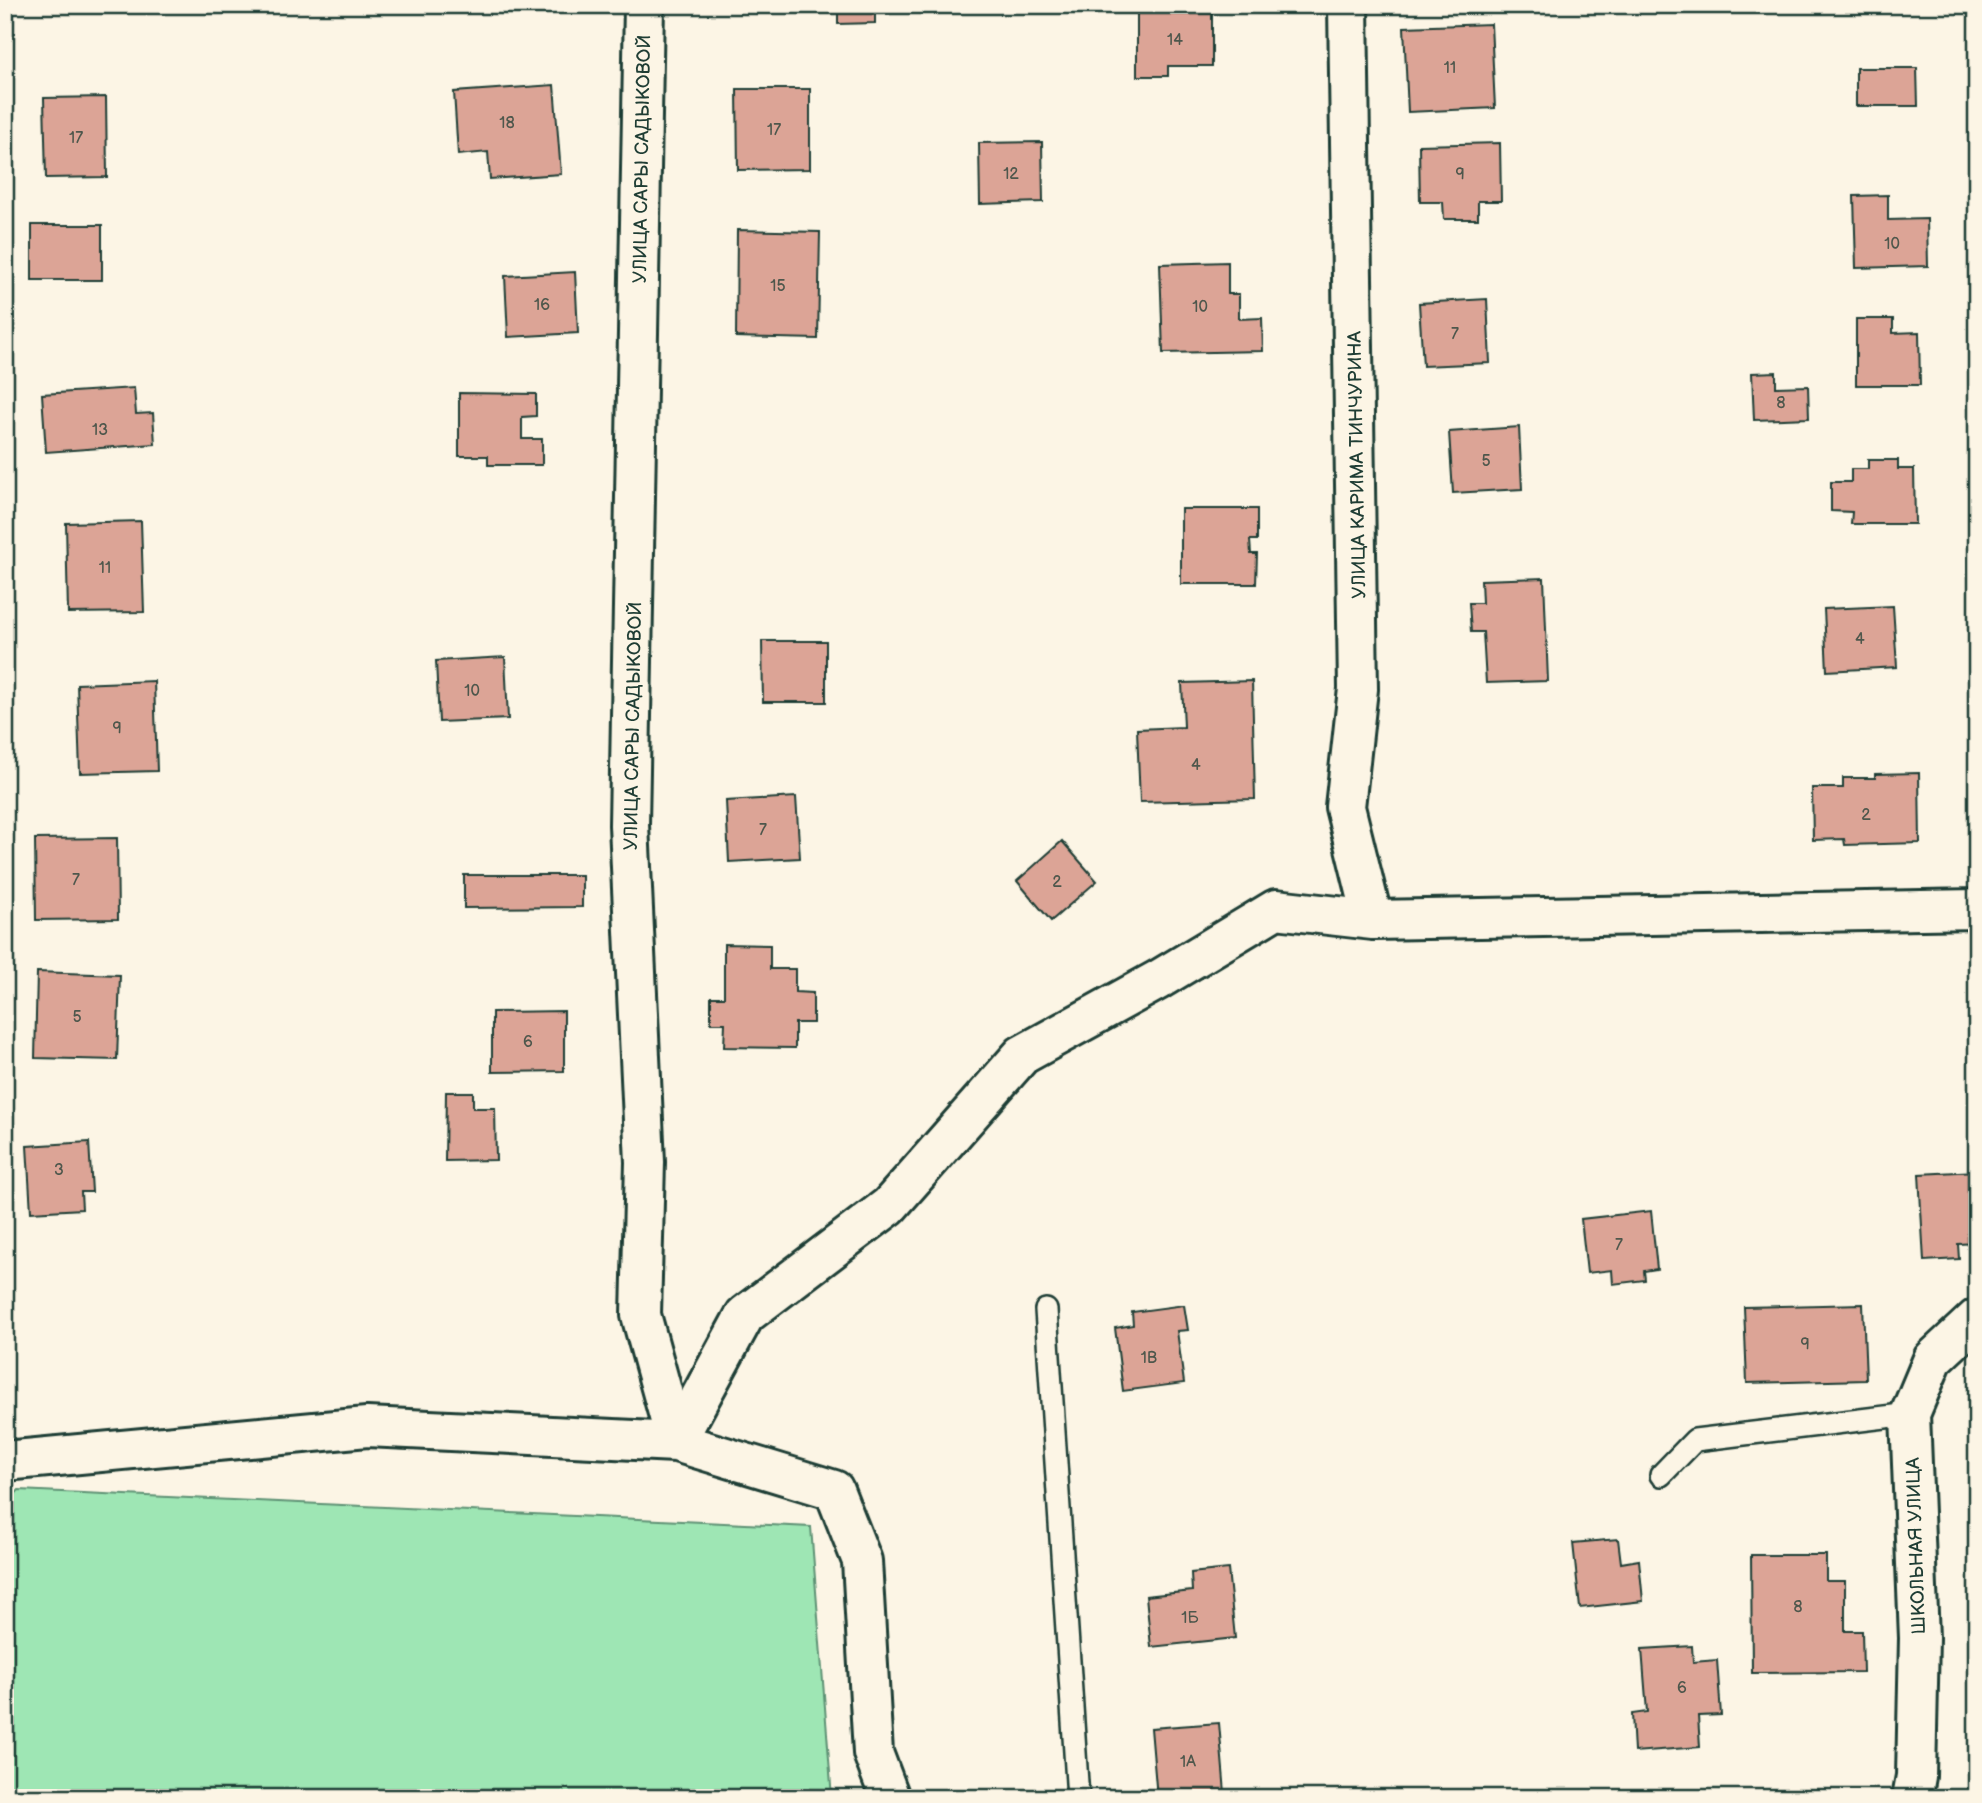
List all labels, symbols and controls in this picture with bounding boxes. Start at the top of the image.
house number: 14 [1167,31,1183,50]
street label: УЛИЦА САРЫ САДЫКОВОЙ [629,35,656,284]
house number: 11 [1444,59,1456,78]
house number: 18 [499,114,515,133]
house number: 17 [767,121,781,140]
house number: 17 [69,129,83,148]
house number: 12 [1003,165,1019,184]
house number: 9 [1455,165,1465,184]
house number: 10 [1884,235,1900,254]
house number: 15 [770,277,786,296]
house number: 16 [534,296,550,315]
house number: 10 [1192,298,1208,317]
house number: 7 [1451,325,1459,344]
street label: УЛИЦА КАРИМА ТИНЧУРИНА [1344,330,1371,599]
house number: 8 [1776,394,1786,413]
house number: 13 [92,421,108,440]
house number: 5 [1481,452,1491,471]
house number: 11 [99,559,111,578]
street label: УЛИЦА САРЫ САДЫКОВОЙ [620,602,647,851]
house number: 4 [1855,630,1865,649]
house number: 10 [464,682,480,701]
house number: 9 [112,719,122,738]
house number: 4 [1191,756,1201,775]
house number: 2 [1861,806,1871,825]
house number: 7 [759,821,767,840]
house number: 7 [72,871,80,890]
house number: 2 [1052,873,1062,892]
house number: 5 [72,1008,82,1027]
house number: 6 [523,1033,533,1052]
house number: 3 [54,1161,64,1180]
house number: 7 [1615,1236,1623,1255]
house number: 9 [1800,1335,1810,1354]
house number: 1В [1141,1349,1157,1368]
street label: ШКОЛЬНАЯ УЛИЦА [1902,1457,1931,1635]
house number: 8 [1793,1598,1803,1617]
house number: 1Б [1181,1609,1200,1628]
house number: 6 [1677,1679,1687,1698]
house number: 1А [1180,1753,1196,1772]

